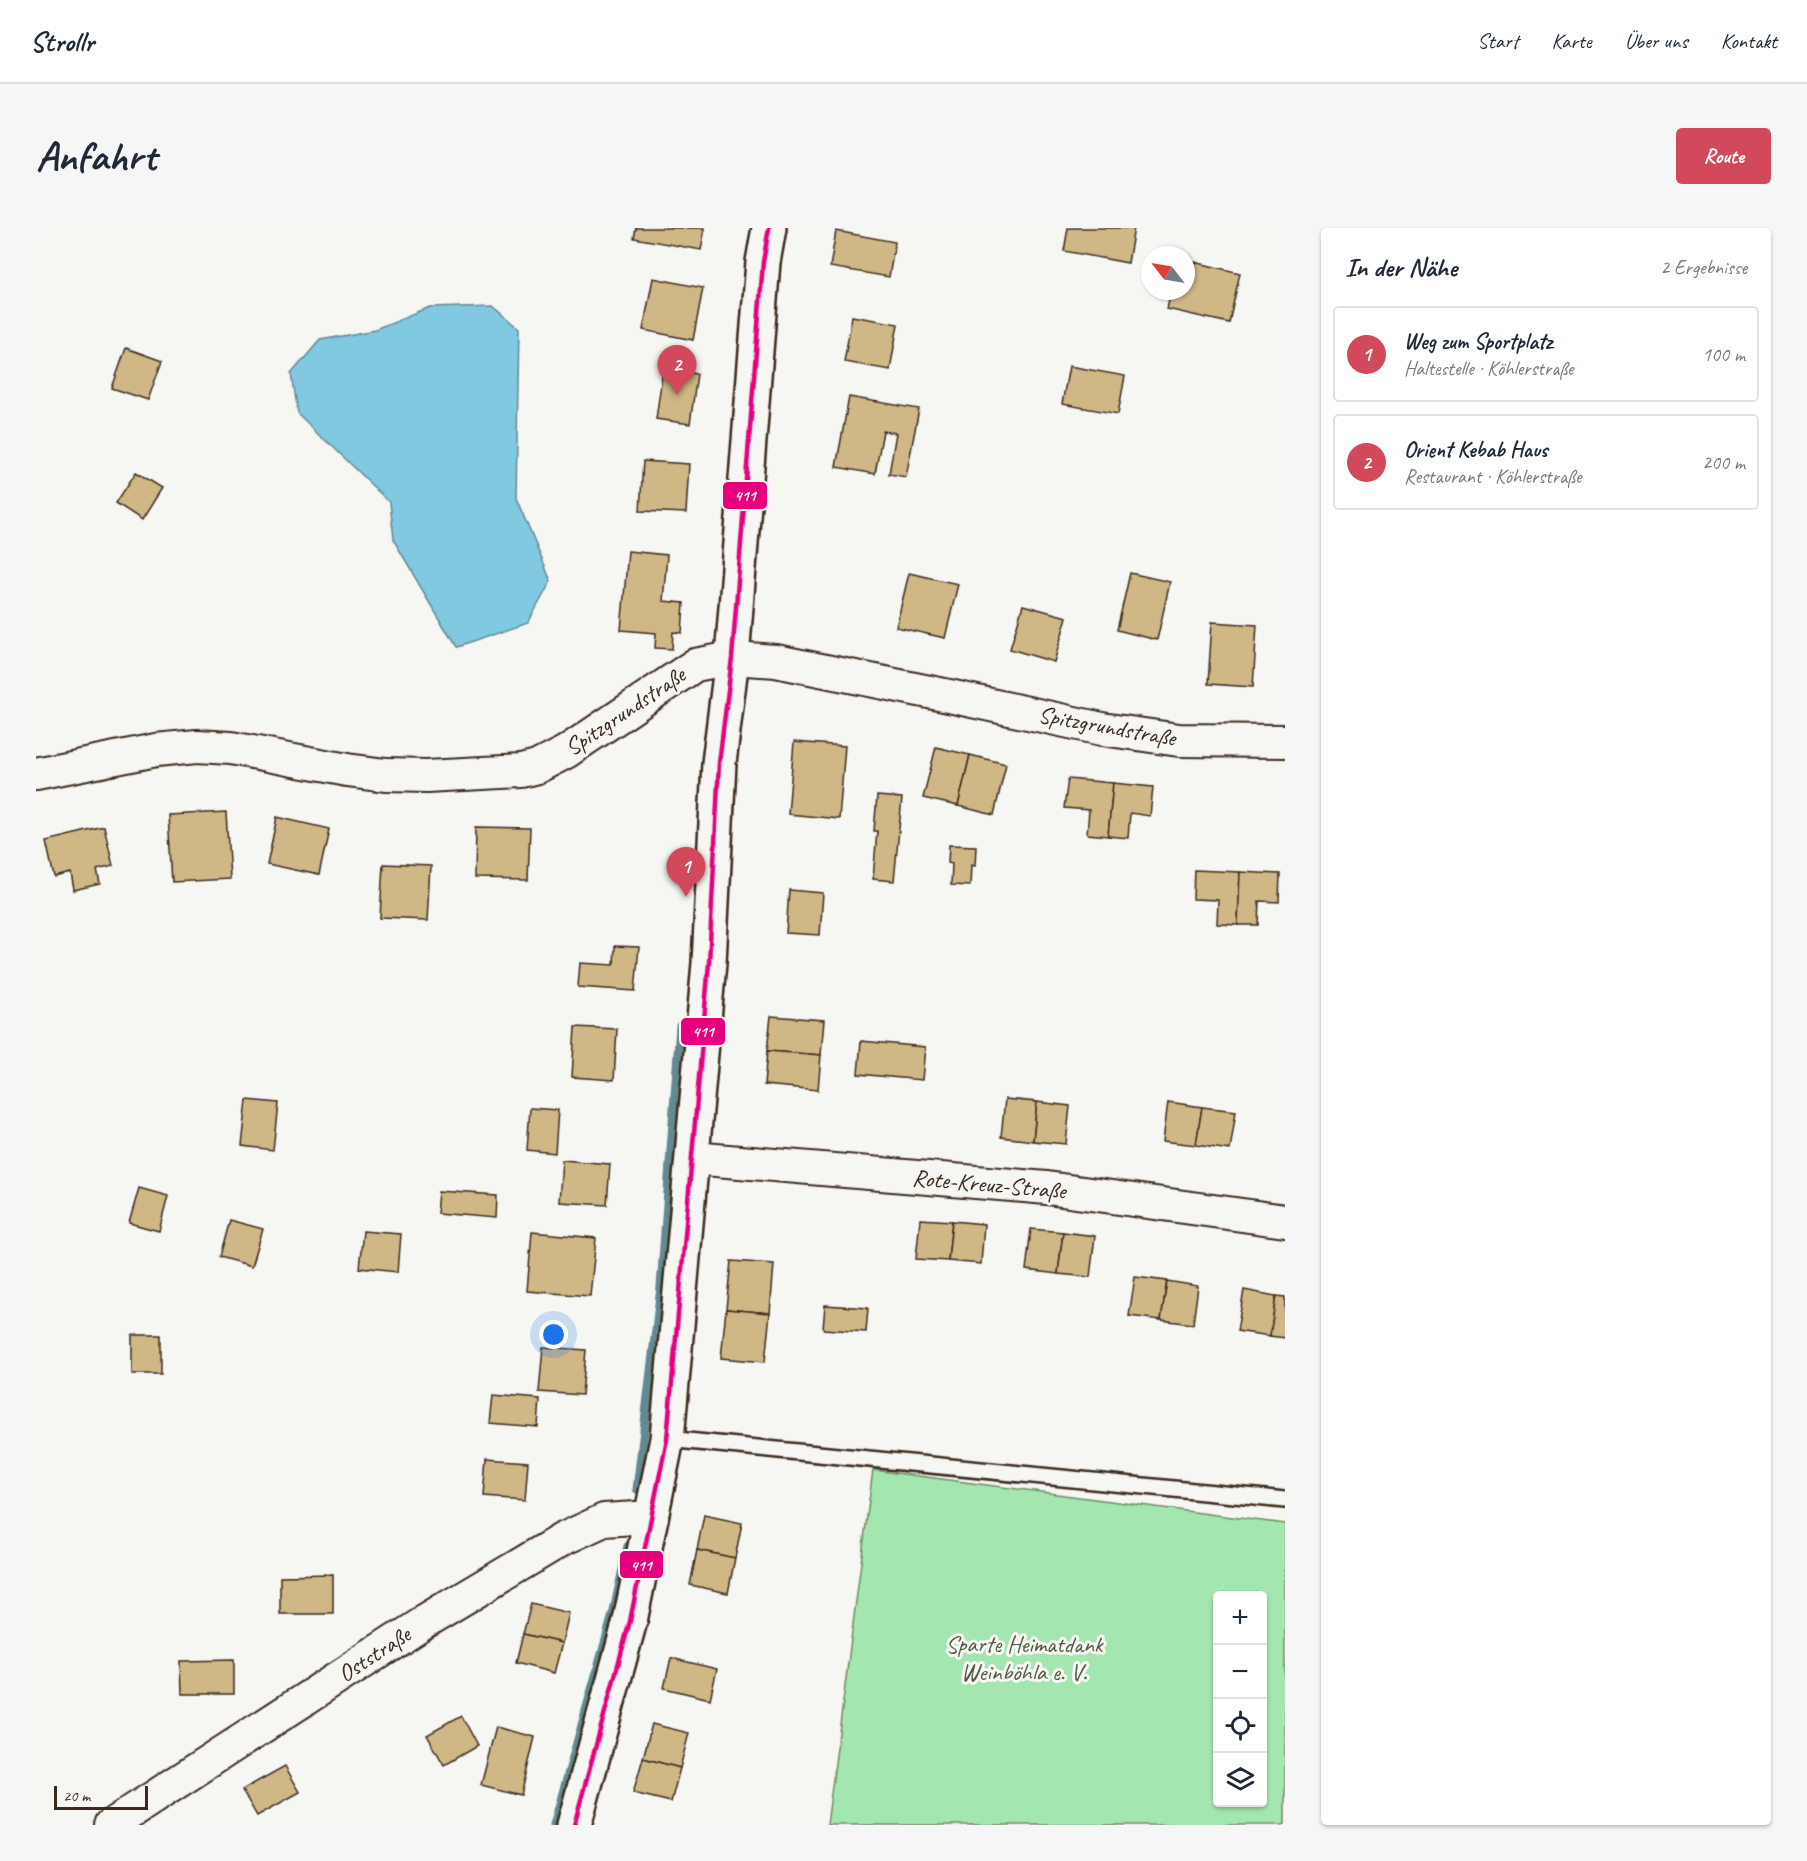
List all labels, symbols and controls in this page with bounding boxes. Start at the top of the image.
text: Strollr [30,24,94,59]
text: Start [1477,28,1518,54]
text: Karte [1551,28,1592,54]
text: Über uns [1625,28,1688,54]
text: Kontakt [1721,28,1777,54]
button: Route [1676,128,1771,184]
text: Anfahrt [36,130,156,183]
north arrow [1141,246,1195,300]
text: In der Nähe [1345,251,1457,284]
text: 2 Ergebnisse [1660,255,1747,280]
text: Weg zum Sportplatz [1404,328,1552,356]
text: 1 [1362,342,1371,367]
text: 100 m [1702,342,1745,367]
pin: 2 [658,346,696,395]
text: Haltestelle · Köhlerstraße [1404,356,1574,381]
text: Orient Kebab Haus [1404,436,1548,464]
text: 2 [1362,450,1371,475]
text: 200 m [1702,450,1745,475]
text: Restaurant · Köhlerstraße [1404,464,1581,489]
line badge: 411 [722,481,768,510]
text: 411 [734,486,758,506]
street label: Spitzgrundstraße [559,658,693,762]
street label: Spitzgrundstraße [1036,699,1180,753]
pin: 1 [666,848,706,897]
line badge: 411 [680,1017,726,1046]
text: 411 [692,1022,716,1042]
street label: Rote-Kreuz-Straße [911,1162,1069,1206]
your location [539,1320,568,1349]
line badge: 411 [619,1550,664,1579]
text: 411 [630,1556,654,1576]
map controls [1213,1591,1267,1807]
button: + [1213,1591,1267,1645]
street label: Oststraße [332,1618,418,1689]
park label: Sparte Heimatdank Weinböhla e. V. [945,1629,1105,1687]
button: − [1213,1645,1267,1699]
button: locate [1213,1699,1267,1753]
button: layers [1213,1753,1267,1807]
scale bar [54,1783,148,1810]
text: 20 m [63,1786,90,1806]

